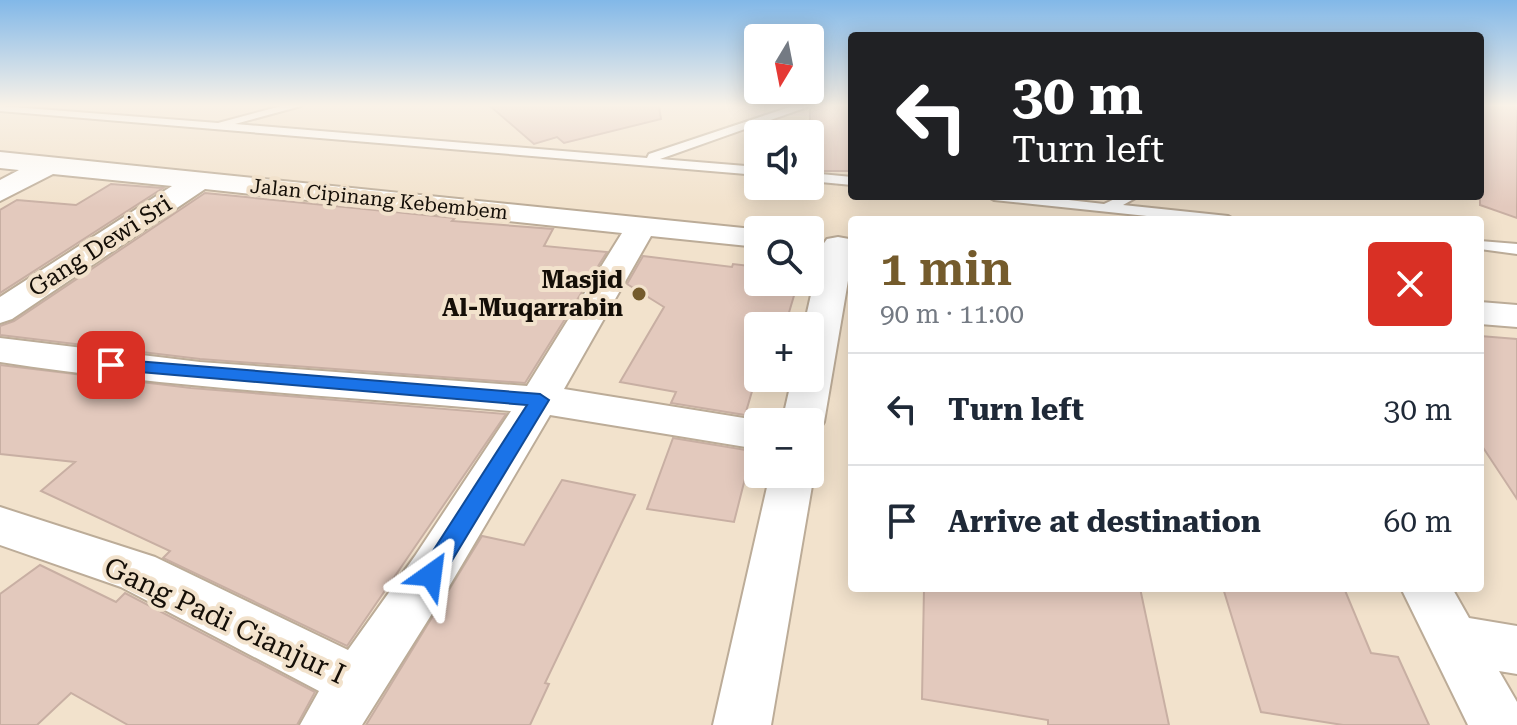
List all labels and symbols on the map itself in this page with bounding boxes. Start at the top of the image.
north arrow [744,24,824,104]
street label: Jalan Cipinang Kebembem [249,174,509,224]
street label: Gang Dewi Sri [23,189,177,303]
place label: Masjid Al-Muqarrabin [442,266,623,322]
marker: Masjid Al-Muqarrabin [630,285,648,303]
pin [77,331,145,399]
position arrow [389,533,473,617]
street label: Gang Padi Cianjur I [99,550,350,691]

